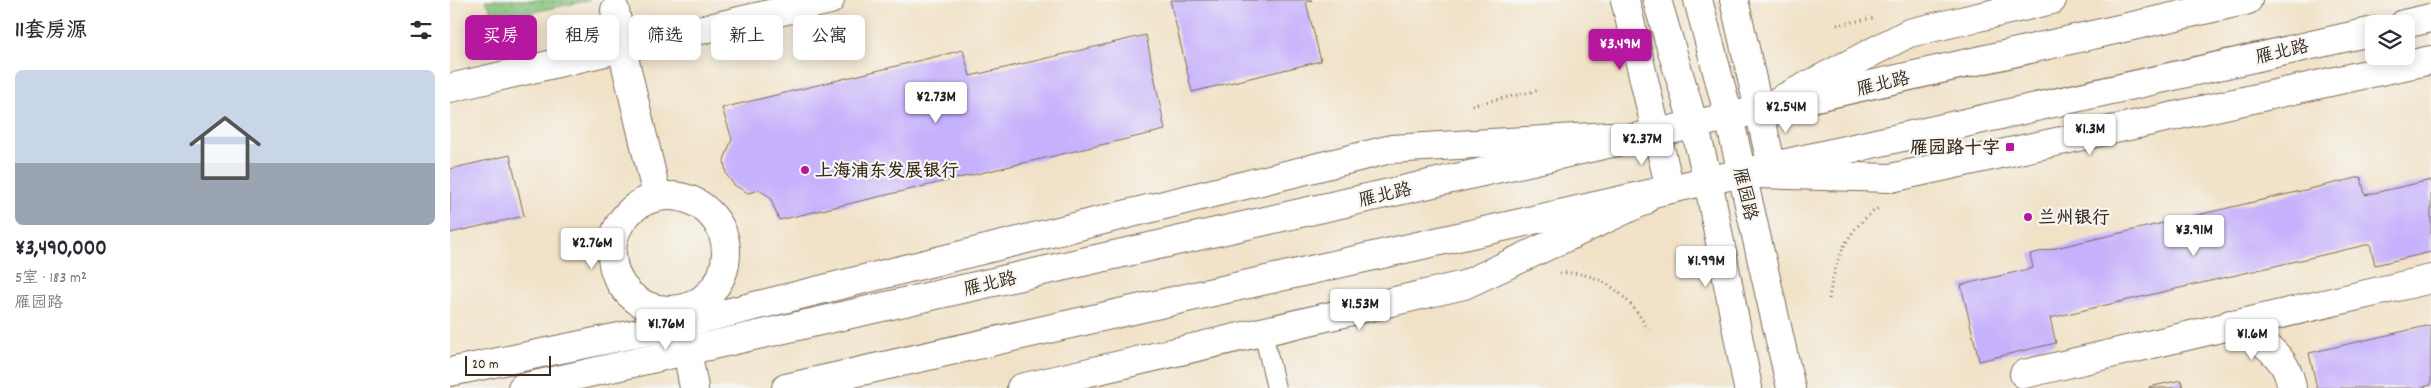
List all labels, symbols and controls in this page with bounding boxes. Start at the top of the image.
chip: 买房 [465,15,537,60]
chip: 租房 [547,15,619,60]
chip: 筛选 [629,15,701,60]
chip: 新上 [711,15,783,60]
chip: 公寓 [793,15,865,60]
map controls [2365,15,2415,65]
button: layers [2365,15,2415,65]
icon: filters [407,16,435,44]
text: 11套房源 [15,17,87,47]
pin: ¥3.49M [1579,28,1661,71]
text: ¥3.49M [1600,33,1640,56]
street label: 雁北路 [2253,35,2312,72]
street label: 雁北路 [1854,67,1913,104]
pin: ¥2.73M [895,82,977,124]
text: ¥2.73M [916,86,956,109]
pin: ¥2.54M [1745,92,1827,134]
text: ¥2.54M [1766,96,1806,119]
icon: home [180,103,270,193]
pin: ¥1.3M [2055,114,2125,156]
text: ¥1.3M [2075,118,2105,141]
pin: ¥2.37M [1601,124,1683,166]
text: ¥2.37M [1622,128,1662,151]
place label: 雁园路十字 [1910,137,2000,162]
marker: 雁园路十字 [2004,141,2016,153]
place label: 上海浦东发展银行 [815,160,959,185]
marker: 上海浦东发展银行 [799,164,811,176]
street label: 雁园路 [1725,165,1762,224]
street label: 雁北路 [1356,178,1415,215]
place label: 兰州银行 [2038,207,2110,232]
marker: 兰州银行 [2022,211,2034,223]
pin: ¥3.91M [2153,214,2235,257]
text: ¥3.91M [2175,219,2213,242]
pin: ¥2.76M [551,228,633,270]
text: ¥2.76M [572,232,612,255]
text: ¥3,490,000 [15,235,107,265]
pin: ¥1.99M [1665,246,1747,288]
text: ¥1.99M [1687,250,1725,273]
text: 5室 · 183 m² [15,267,87,290]
street label: 雁北路 [961,267,1020,304]
pin: ¥1.53M [1319,288,1401,331]
text: 雁园路 [15,292,63,315]
text: ¥1.53M [1341,293,1379,316]
pin: ¥1.76M [625,308,707,351]
text: ¥1.76M [647,313,685,336]
pin: ¥1.6M [2217,318,2287,361]
text: ¥1.6M [2236,323,2268,346]
scale bar [465,353,551,376]
text: 20 m [472,355,499,375]

